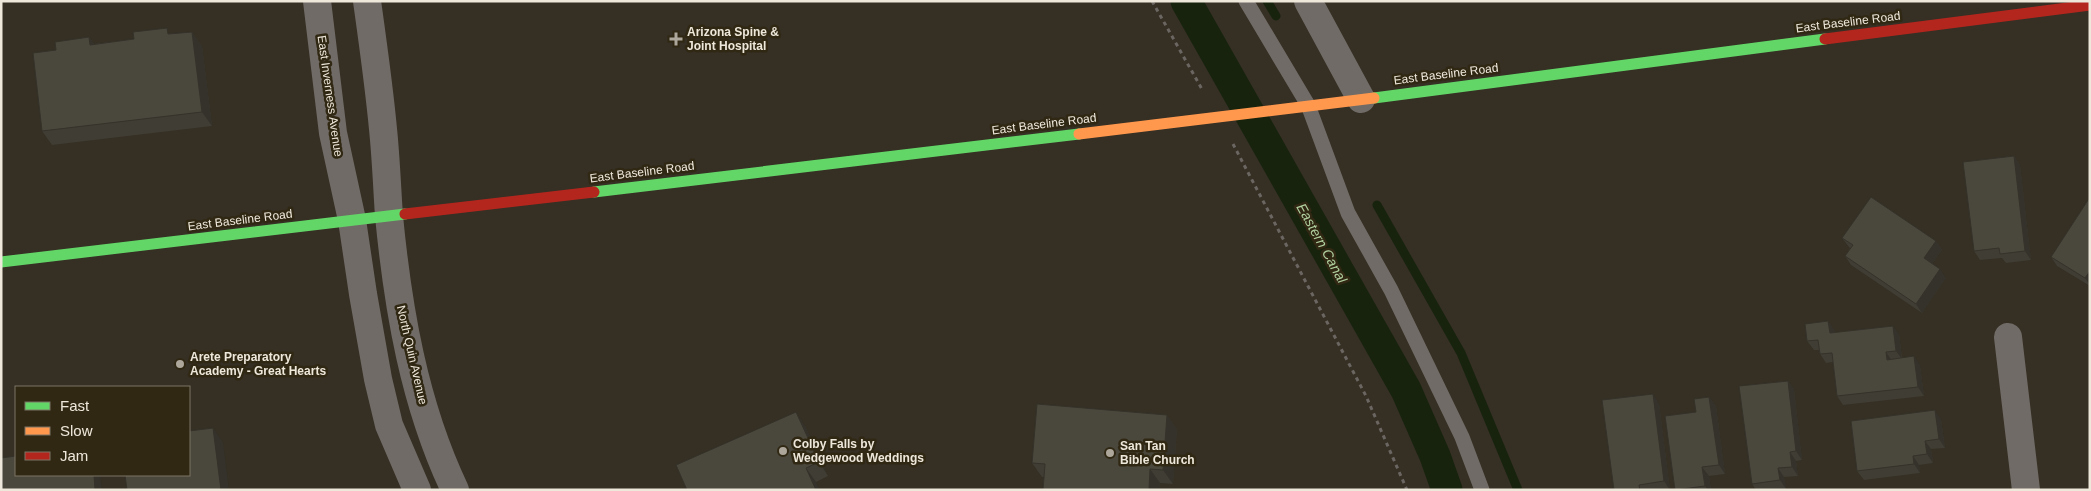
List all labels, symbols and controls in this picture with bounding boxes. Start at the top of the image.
street label: East Baseline Road [1795,9,1901,35]
place label: Arizona Spine & Joint Hospital [687,25,779,53]
marker: Arizona Spine & Joint Hospital [669,32,683,46]
street label: East Inverness Avenue [315,34,346,158]
street label: East Baseline Road [1393,61,1499,87]
street label: East Baseline Road [991,111,1097,137]
street label: East Baseline Road [589,159,695,185]
water label: Eastern Canal [1293,200,1351,286]
street label: East Baseline Road [187,207,293,233]
street label: North Quin Avenue [394,304,430,406]
place label: Arete Preparatory Academy - Great Hearts [190,350,326,378]
marker: Arete Preparatory Academy - Great Hearts [174,358,186,370]
legend [15,386,190,476]
text: Fast [60,397,90,414]
text: Slow [60,422,93,439]
place label: Colby Falls by Wedgewood Weddings [793,437,924,465]
place label: San Tan Bible Church [1120,439,1195,467]
marker: Colby Falls by Wedgewood Weddings [777,445,789,457]
text: Jam [60,447,88,464]
marker: San Tan Bible Church [1104,447,1116,459]

